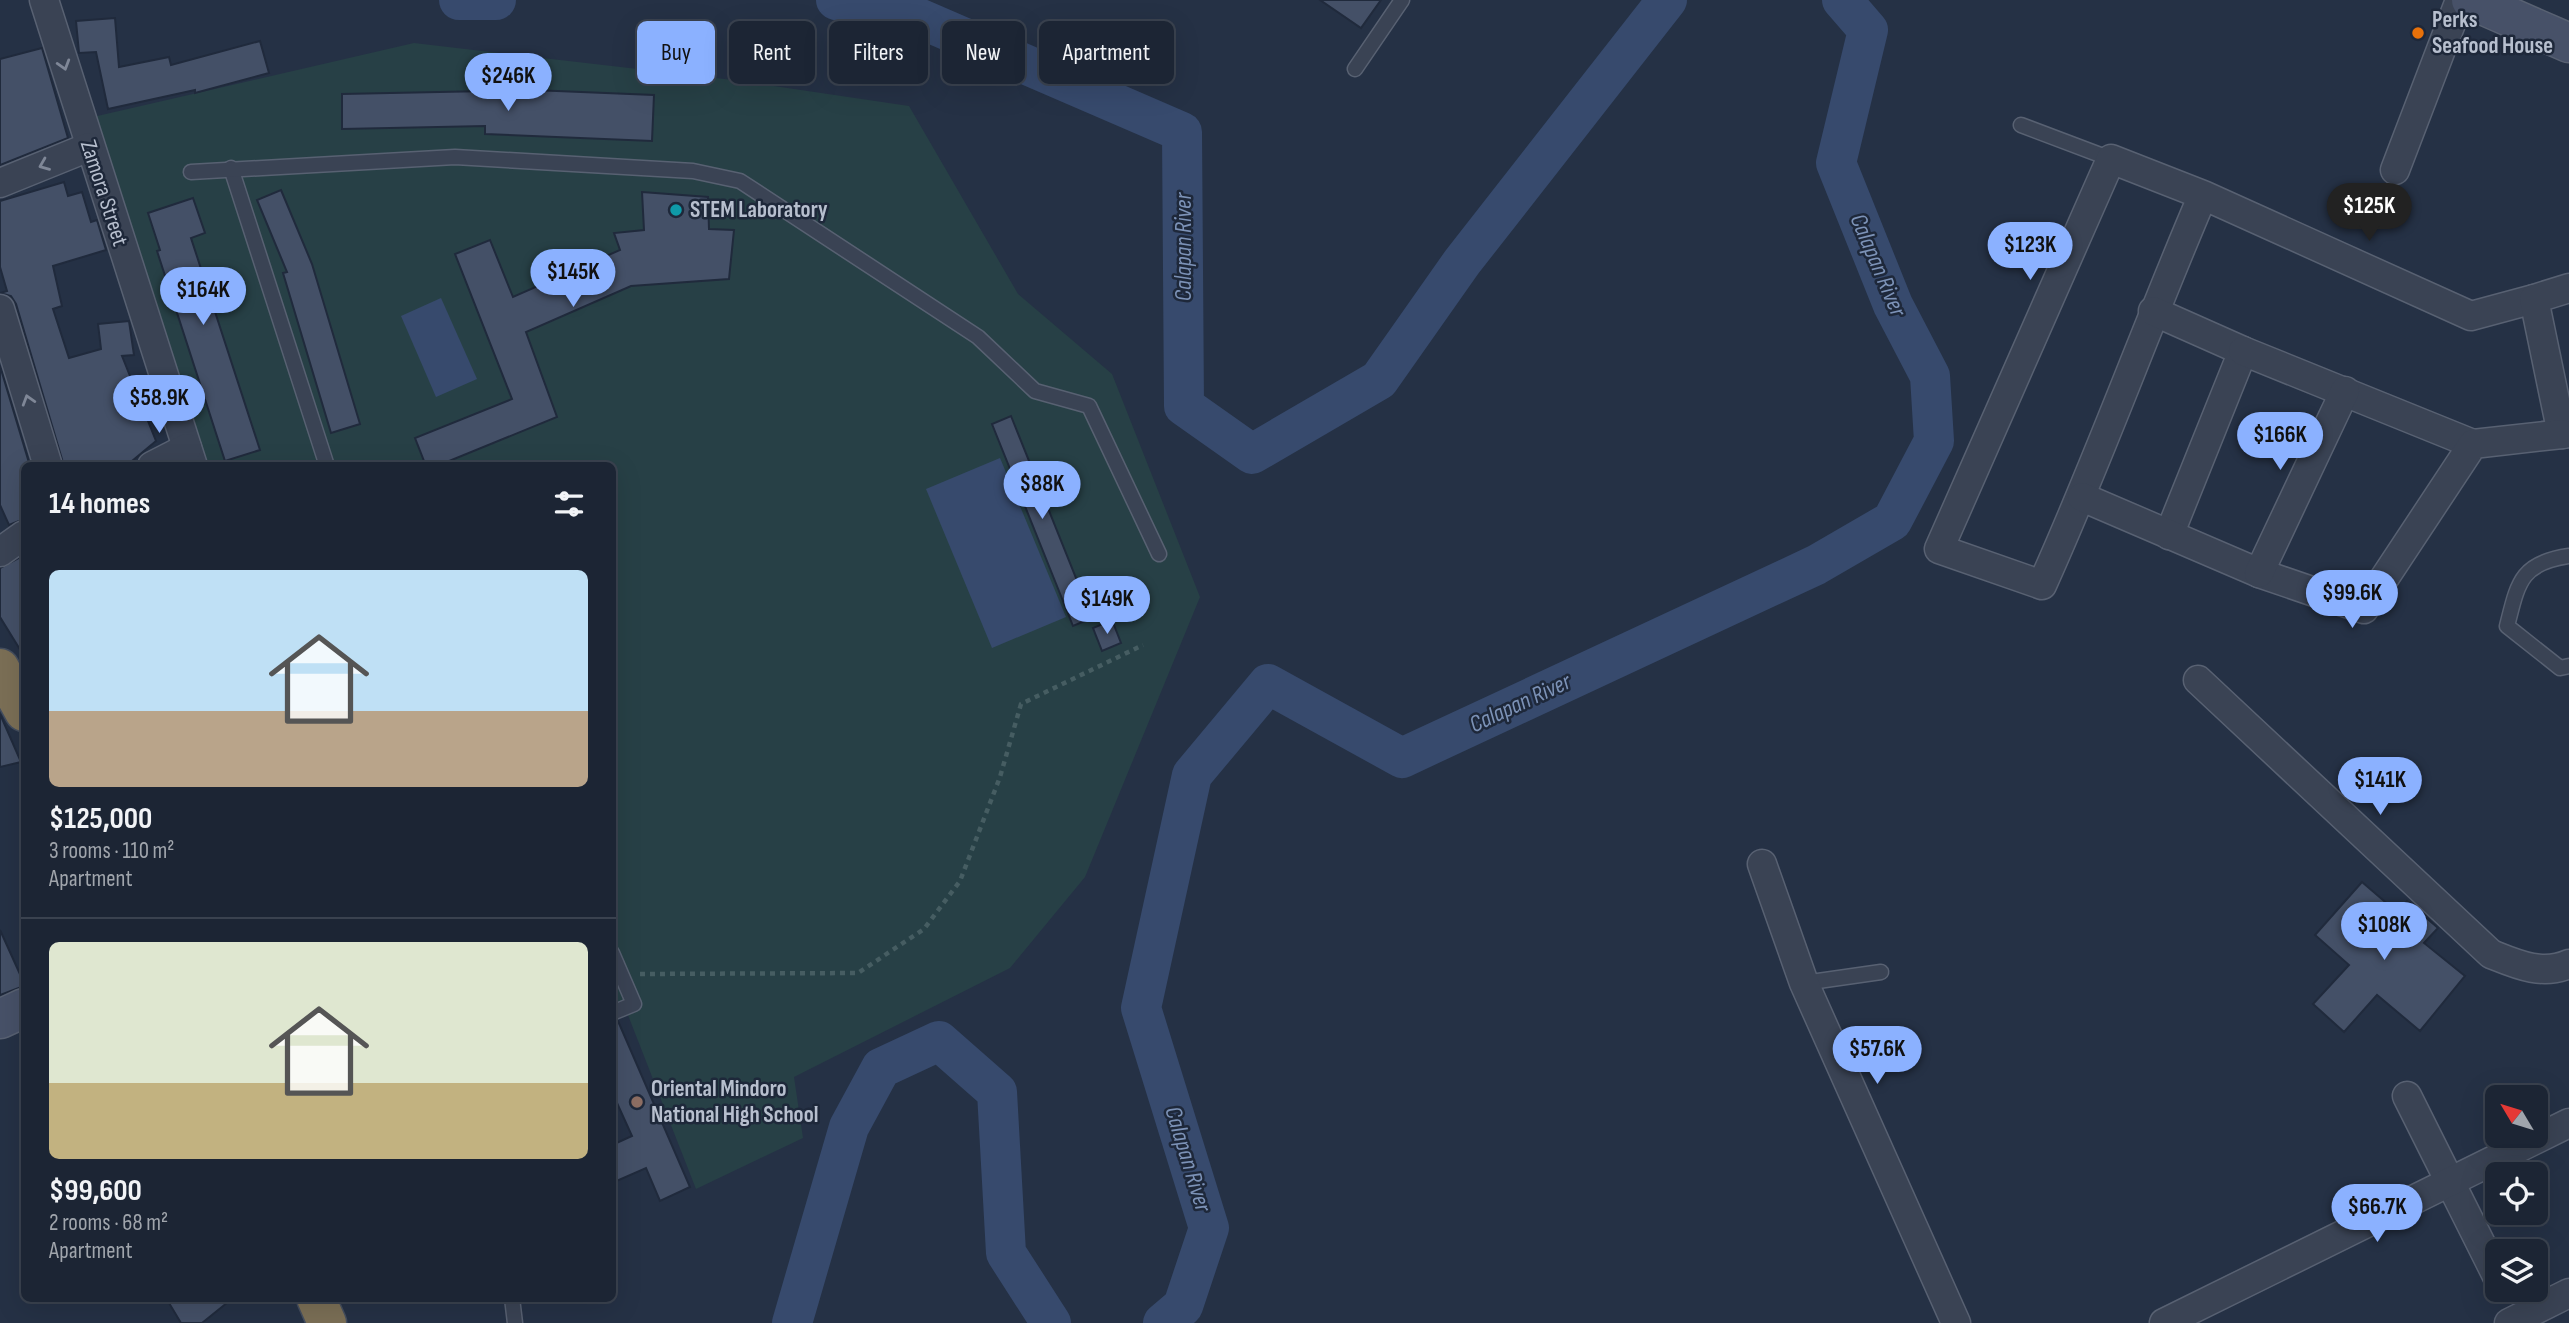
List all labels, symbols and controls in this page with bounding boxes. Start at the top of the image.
place label: Perks Seafood House [2432,6,2553,60]
chip: Buy [637,21,715,84]
chip: Rent [729,21,815,84]
chip: Filters [829,21,928,84]
chip: New [942,21,1025,84]
chip: Apartment [1039,21,1174,84]
marker: Perks Seafood House [2410,25,2426,41]
pin: $246K [459,54,557,113]
one-way arrow [55,59,70,71]
text: $246K [481,62,535,90]
street label: Zamora Street [74,136,134,250]
one-way arrow [39,156,51,170]
pin: $125K [2320,184,2418,243]
water label: Calapan River [1169,192,1198,301]
text: $125K [2343,192,2395,220]
place label: STEM Laboratory [690,196,828,224]
marker: STEM Laboratory [668,202,684,218]
water label: Calapan River [1843,209,1913,322]
pin: $123K [1981,222,2079,282]
text: $123K [2004,231,2056,259]
pin: $145K [524,250,622,309]
text: $145K [546,258,600,286]
pin: $164K [154,268,252,327]
text: $164K [176,276,230,304]
pin: $58.9K [102,376,216,435]
text: $58.9K [129,384,189,412]
one-way arrow [21,395,36,407]
pin: $166K [2231,412,2329,472]
text: $166K [2253,421,2307,449]
pin: $88K [1001,462,1083,521]
text: $88K [1020,470,1064,498]
icon: filters [550,485,588,523]
text: 14 homes [49,486,150,522]
pin: $99.6K [2295,570,2409,630]
pin: $149K [1058,576,1156,636]
text: $99.6K [2322,579,2382,607]
text: $149K [1080,585,1134,613]
icon: home [256,616,382,742]
water label: Calapan River [1465,666,1576,739]
pin: $141K [2331,758,2429,817]
text: $141K [2354,766,2406,794]
text: $125,000 [49,801,152,837]
text: 3 rooms · 110 m² [49,837,174,865]
text: Apartment [49,865,133,893]
pin: $108K [2335,902,2433,962]
text: $108K [2357,911,2411,939]
icon: home [256,988,382,1114]
pin: $57.6K [1820,1026,1934,1086]
text: $57.6K [1849,1035,1905,1063]
place label: Oriental Mindoro National High School [651,1075,818,1129]
north arrow [2485,1085,2548,1148]
map controls [2485,1085,2548,1302]
marker: Oriental Mindoro National High School [629,1094,645,1110]
water label: Calapan River [1158,1103,1218,1216]
button: locate [2485,1162,2548,1225]
text: $99,600 [49,1173,142,1209]
pin: $66.7K [2320,1184,2434,1244]
text: $66.7K [2348,1193,2406,1221]
text: 2 rooms · 68 m² [49,1209,168,1237]
text: Apartment [49,1237,133,1265]
button: layers [2485,1239,2548,1302]

